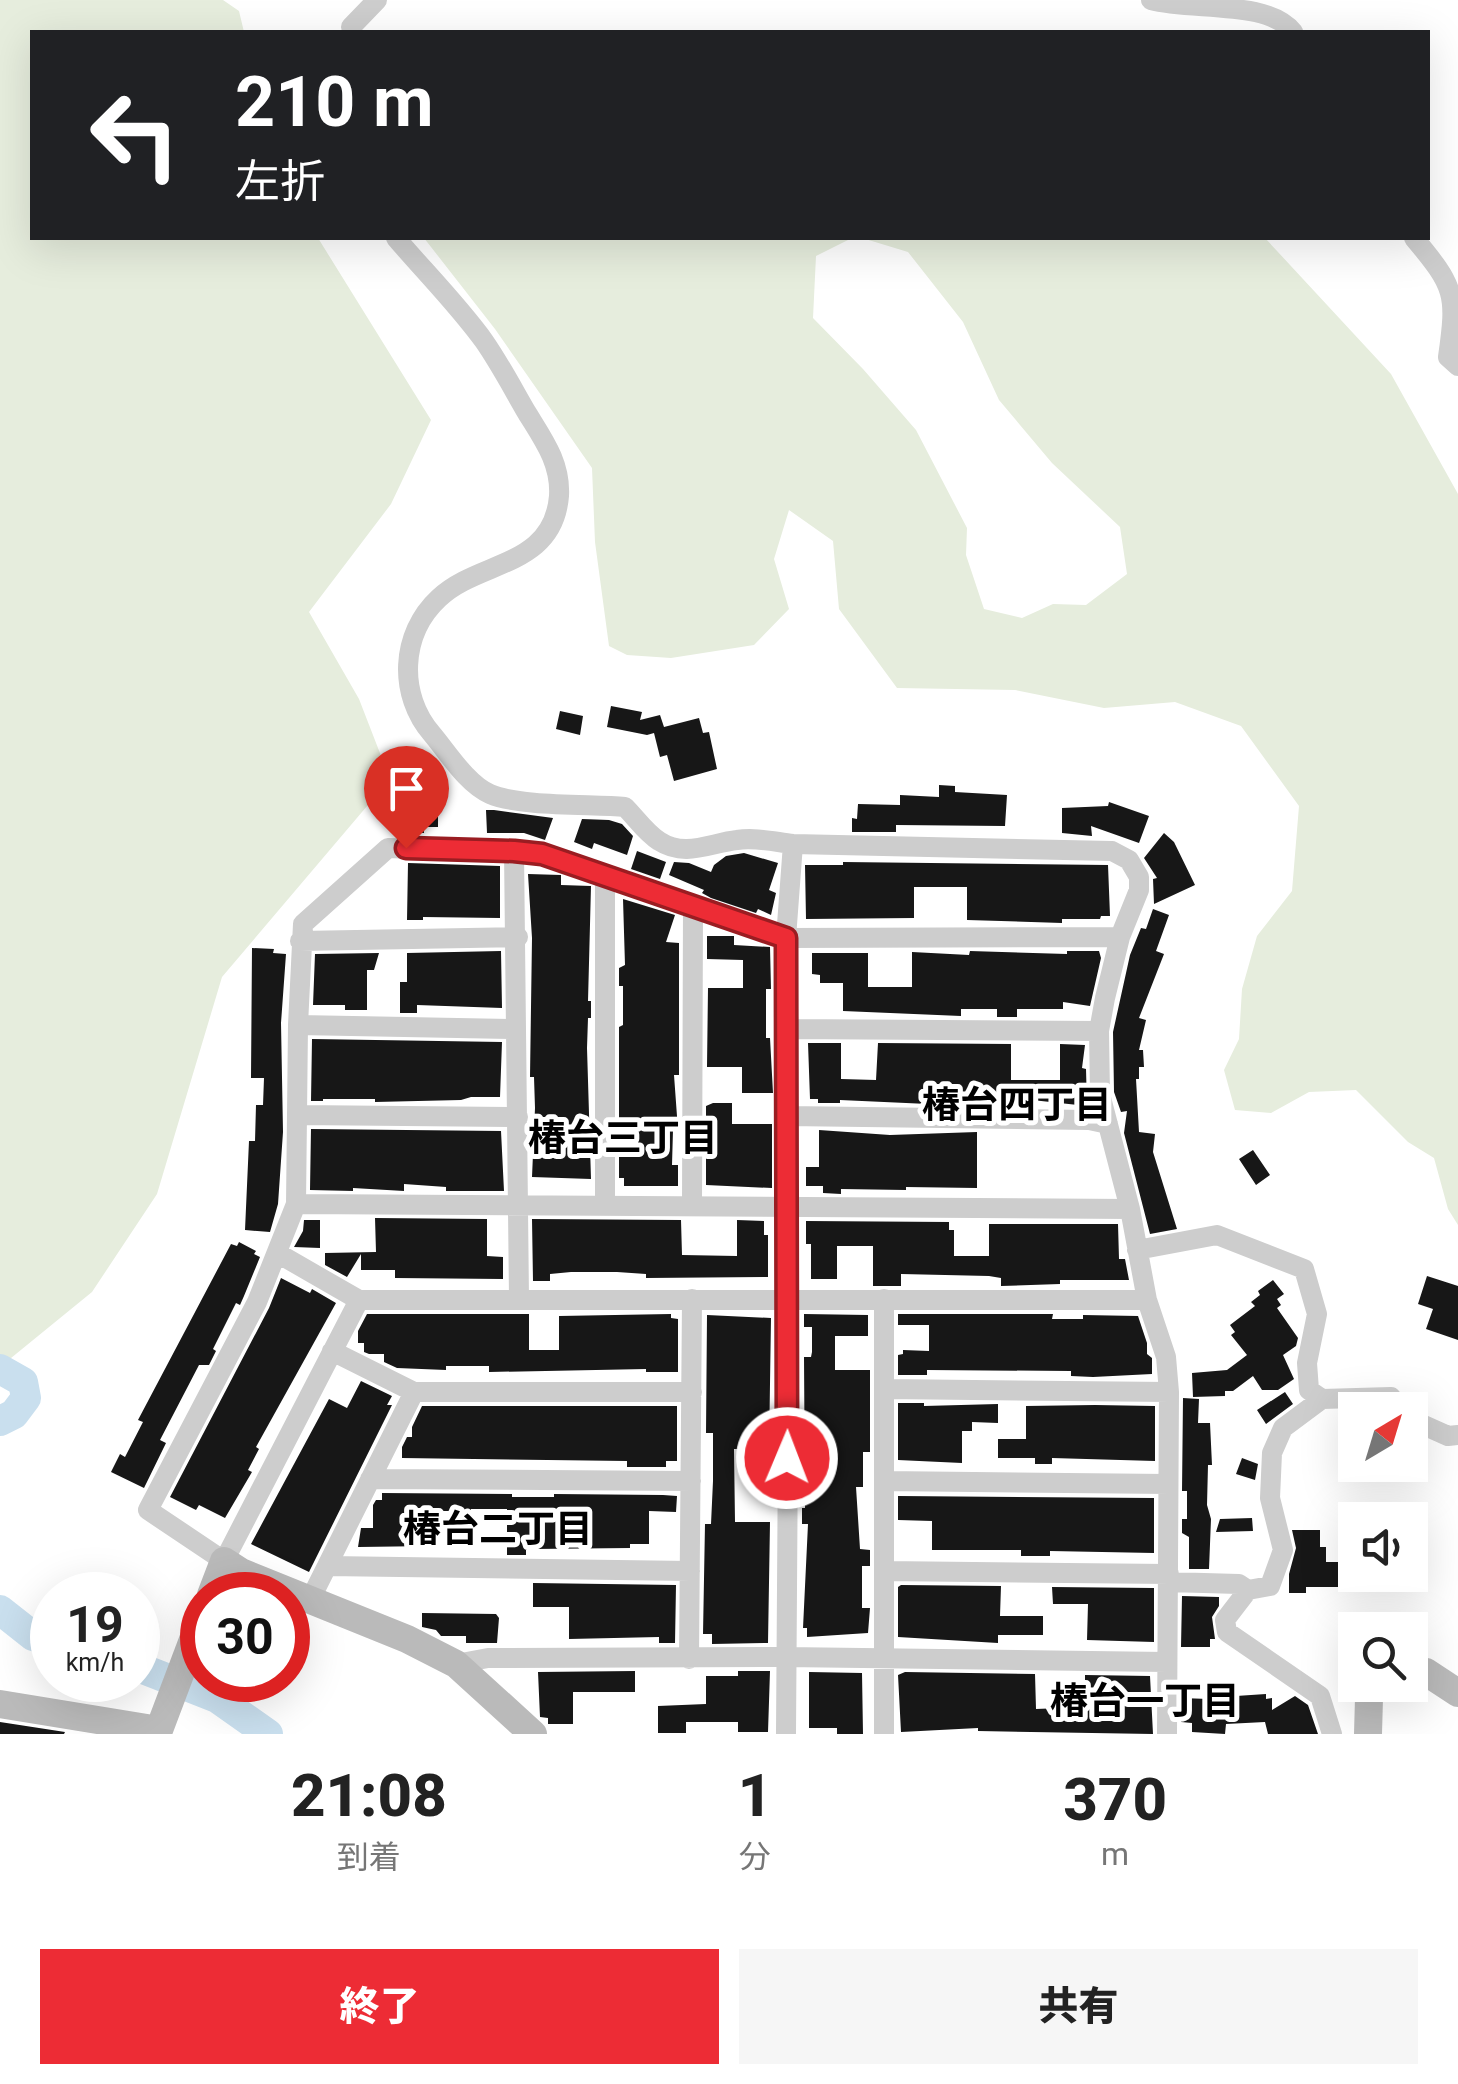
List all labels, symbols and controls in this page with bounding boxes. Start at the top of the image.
text: 210 m [235,61,434,143]
icon: left [70,70,200,200]
text: 左折 [235,155,325,208]
pin [364,746,449,849]
icon: arrive [379,761,434,816]
district label: 椿台四丁目 [922,1083,1112,1127]
district label: 椿台三丁目 [528,1116,718,1160]
north arrow [1338,1392,1428,1482]
map controls [1338,1392,1428,1702]
position arrow [735,1406,839,1510]
button: sound [1338,1502,1428,1592]
district label: 椿台二丁目 [403,1507,593,1551]
speed limit sign: 30 [180,1572,310,1702]
text: 19 [66,1596,124,1654]
button: search [1338,1612,1428,1702]
text: km/h [66,1648,124,1677]
district label: 椿台一丁目 [1050,1679,1240,1723]
text: 21:08 [291,1760,447,1831]
text: 1 [738,1760,772,1831]
text: 370 [1063,1764,1167,1835]
text: m [1101,1835,1129,1873]
text: 到着 [337,1838,401,1876]
text: 分 [739,1838,771,1876]
button: 終了 [40,1949,719,2064]
button: 共有 [739,1949,1418,2064]

